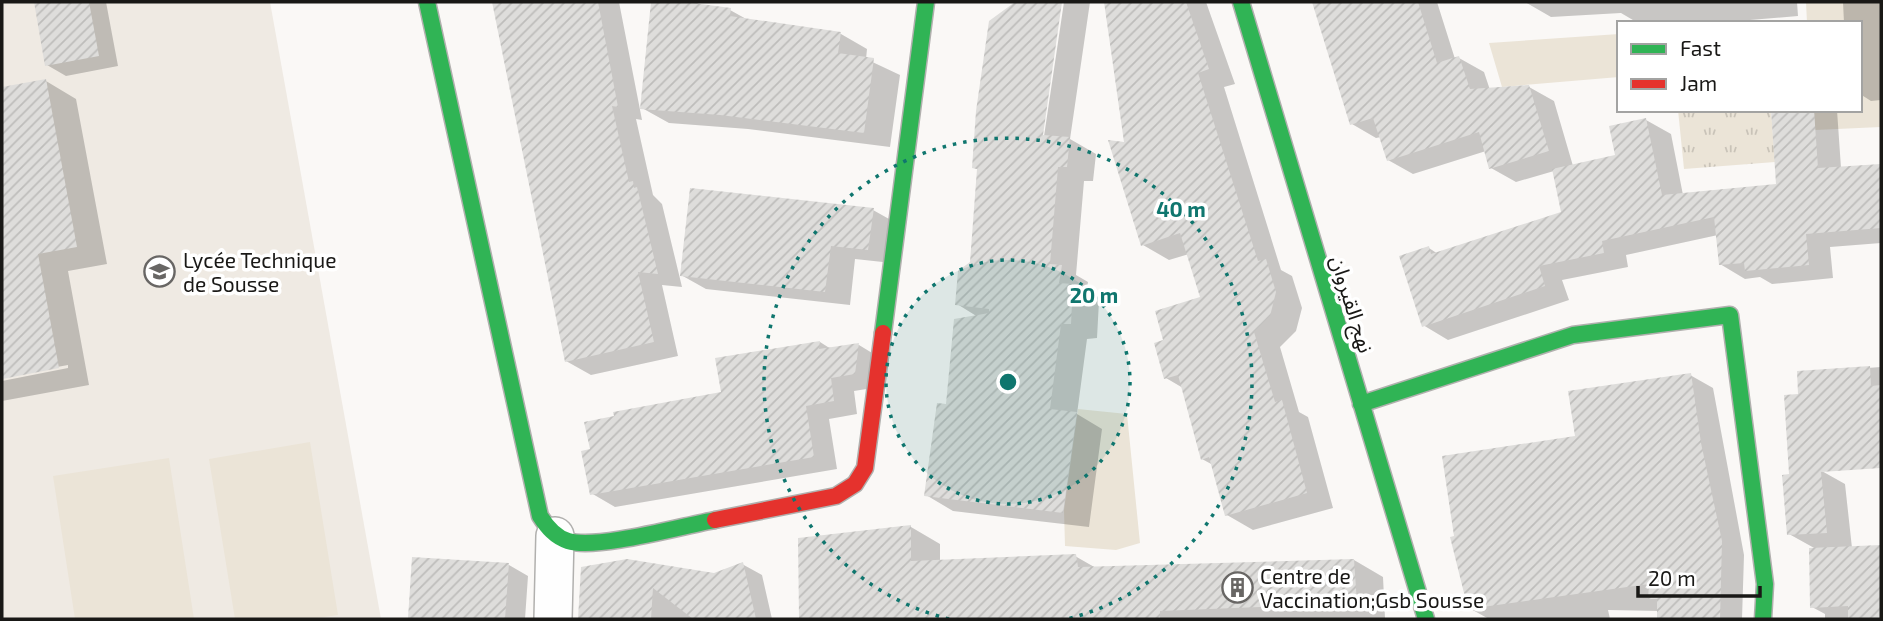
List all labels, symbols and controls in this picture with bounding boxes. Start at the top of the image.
legend [1617,21,1862,112]
text: Fast [1680,35,1721,60]
text: Jam [1680,70,1717,95]
text: 40 m [1156,196,1206,221]
place label: Lycée Technique de Sousse [183,247,336,296]
street label: نهج القيروان [1323,252,1380,357]
school or university icon: Lycée Technique de Sousse [143,254,177,288]
text: 20 m [1070,282,1118,307]
centre of rings [996,370,1020,394]
scale bar [1638,554,1760,598]
place label: Centre de Vaccination;Gsb Sousse [1260,563,1484,612]
text: 20 m [1648,565,1696,590]
building icon: Centre de Vaccination;Gsb Sousse [1220,570,1254,604]

